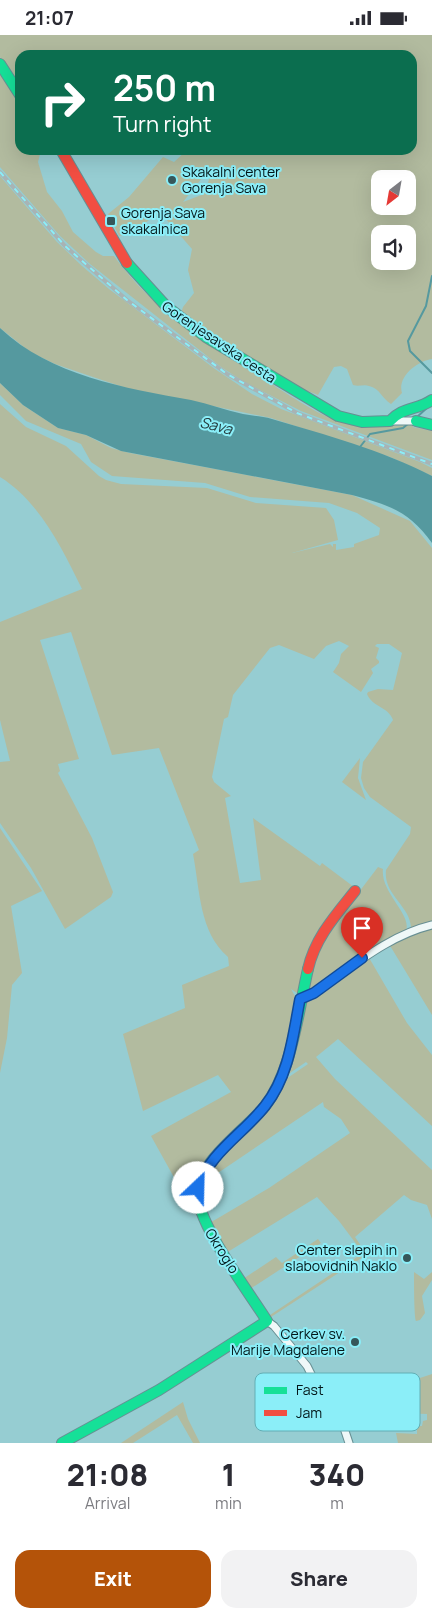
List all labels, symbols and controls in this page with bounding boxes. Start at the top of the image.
text: 21:07 [25,5,74,31]
text: 250 m [113,64,216,112]
icon: right [30,70,95,135]
text: Turn right [113,109,211,139]
place label: Skakalni center Gorenja Sava [182,162,280,197]
north arrow [371,170,416,215]
map controls [371,170,416,270]
marker: Skakalni center Gorenja Sava [166,174,178,186]
place label: Gorenja Sava skakalnica [121,203,205,238]
marker: Gorenja Sava skakalnica [105,215,117,227]
button: sound [371,225,416,270]
street label: Gorenjesavska cesta [158,296,280,387]
water label: Sava [198,411,235,440]
pin [341,907,383,958]
icon: arrive [348,914,376,942]
position arrow [171,1161,223,1213]
street label: Okroglo [201,1224,244,1277]
place label: Center slepih in slabovidnih Naklo [285,1240,397,1275]
marker: Center slepih in slabovidnih Naklo [401,1252,413,1264]
place label: Cerkev sv. Marije Magdalene [231,1324,345,1359]
marker: Cerkev sv. Marije Magdalene [349,1336,361,1348]
legend [255,1373,420,1431]
text: Fast [296,1380,324,1399]
text: Jam [296,1403,322,1422]
text: 21:08 [67,1454,148,1495]
text: 1 [222,1454,235,1495]
text: 340 [309,1454,365,1495]
text: Arrival [85,1492,130,1514]
text: min [215,1492,242,1514]
text: m [330,1492,344,1514]
button: Exit [15,1550,211,1608]
button: Share [221,1550,417,1608]

